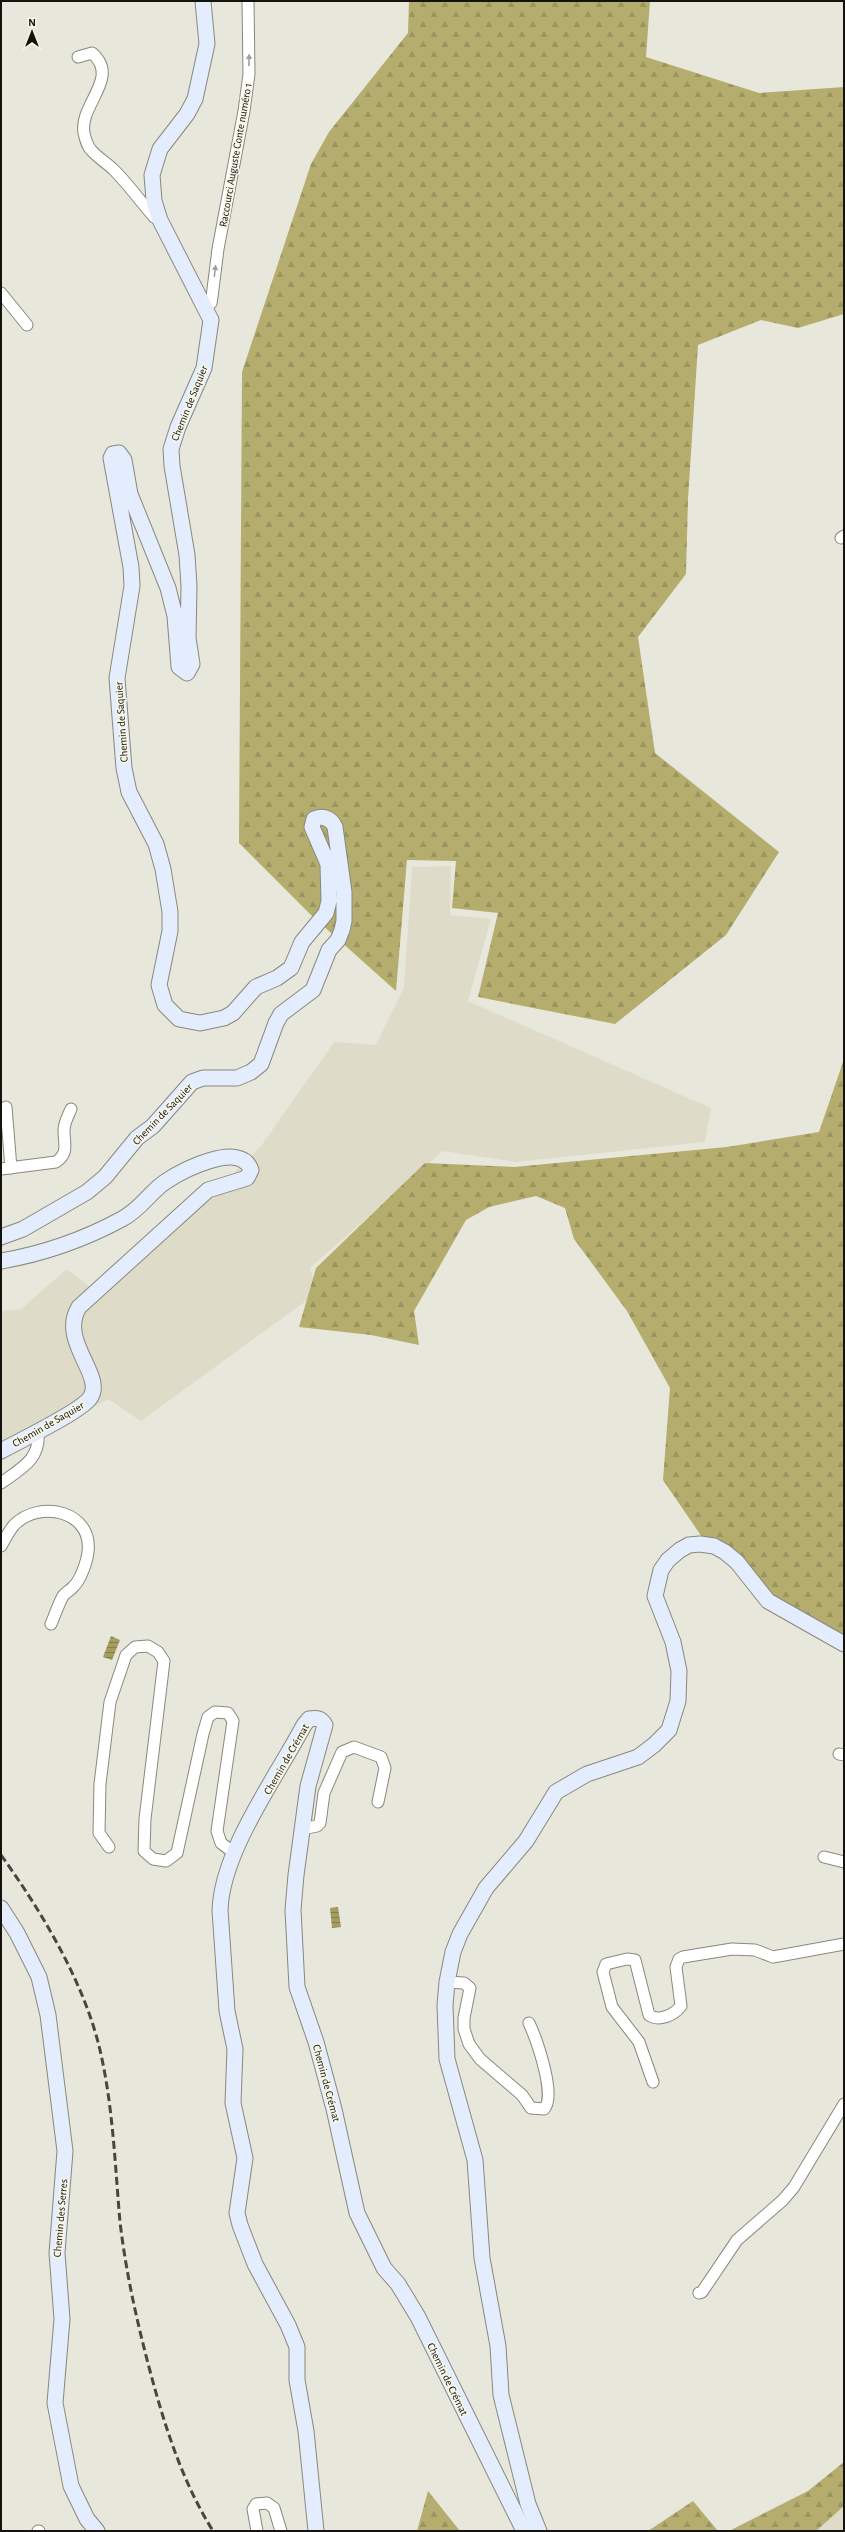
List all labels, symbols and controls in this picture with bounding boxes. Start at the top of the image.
north arrow [12,12,52,52]
text: N [28,17,36,28]
one-way arrow [246,53,252,66]
street label: Raccourci Auguste Conte numéro 1 [217,82,254,228]
one-way arrow [212,264,218,277]
street label: Chemin de Saquier [169,363,210,443]
street label: Chemin de Saquier [113,681,130,763]
street label: Chemin de Saquier [130,1081,195,1147]
street label: Chemin de Saquier [11,1399,86,1449]
street label: Chemin de Crémat [262,1722,311,1796]
street label: Chemin de Crémat [311,2043,342,2123]
street label: Chemin des Serres [52,2179,69,2258]
street label: Chemin de Crémat [425,2341,470,2418]

